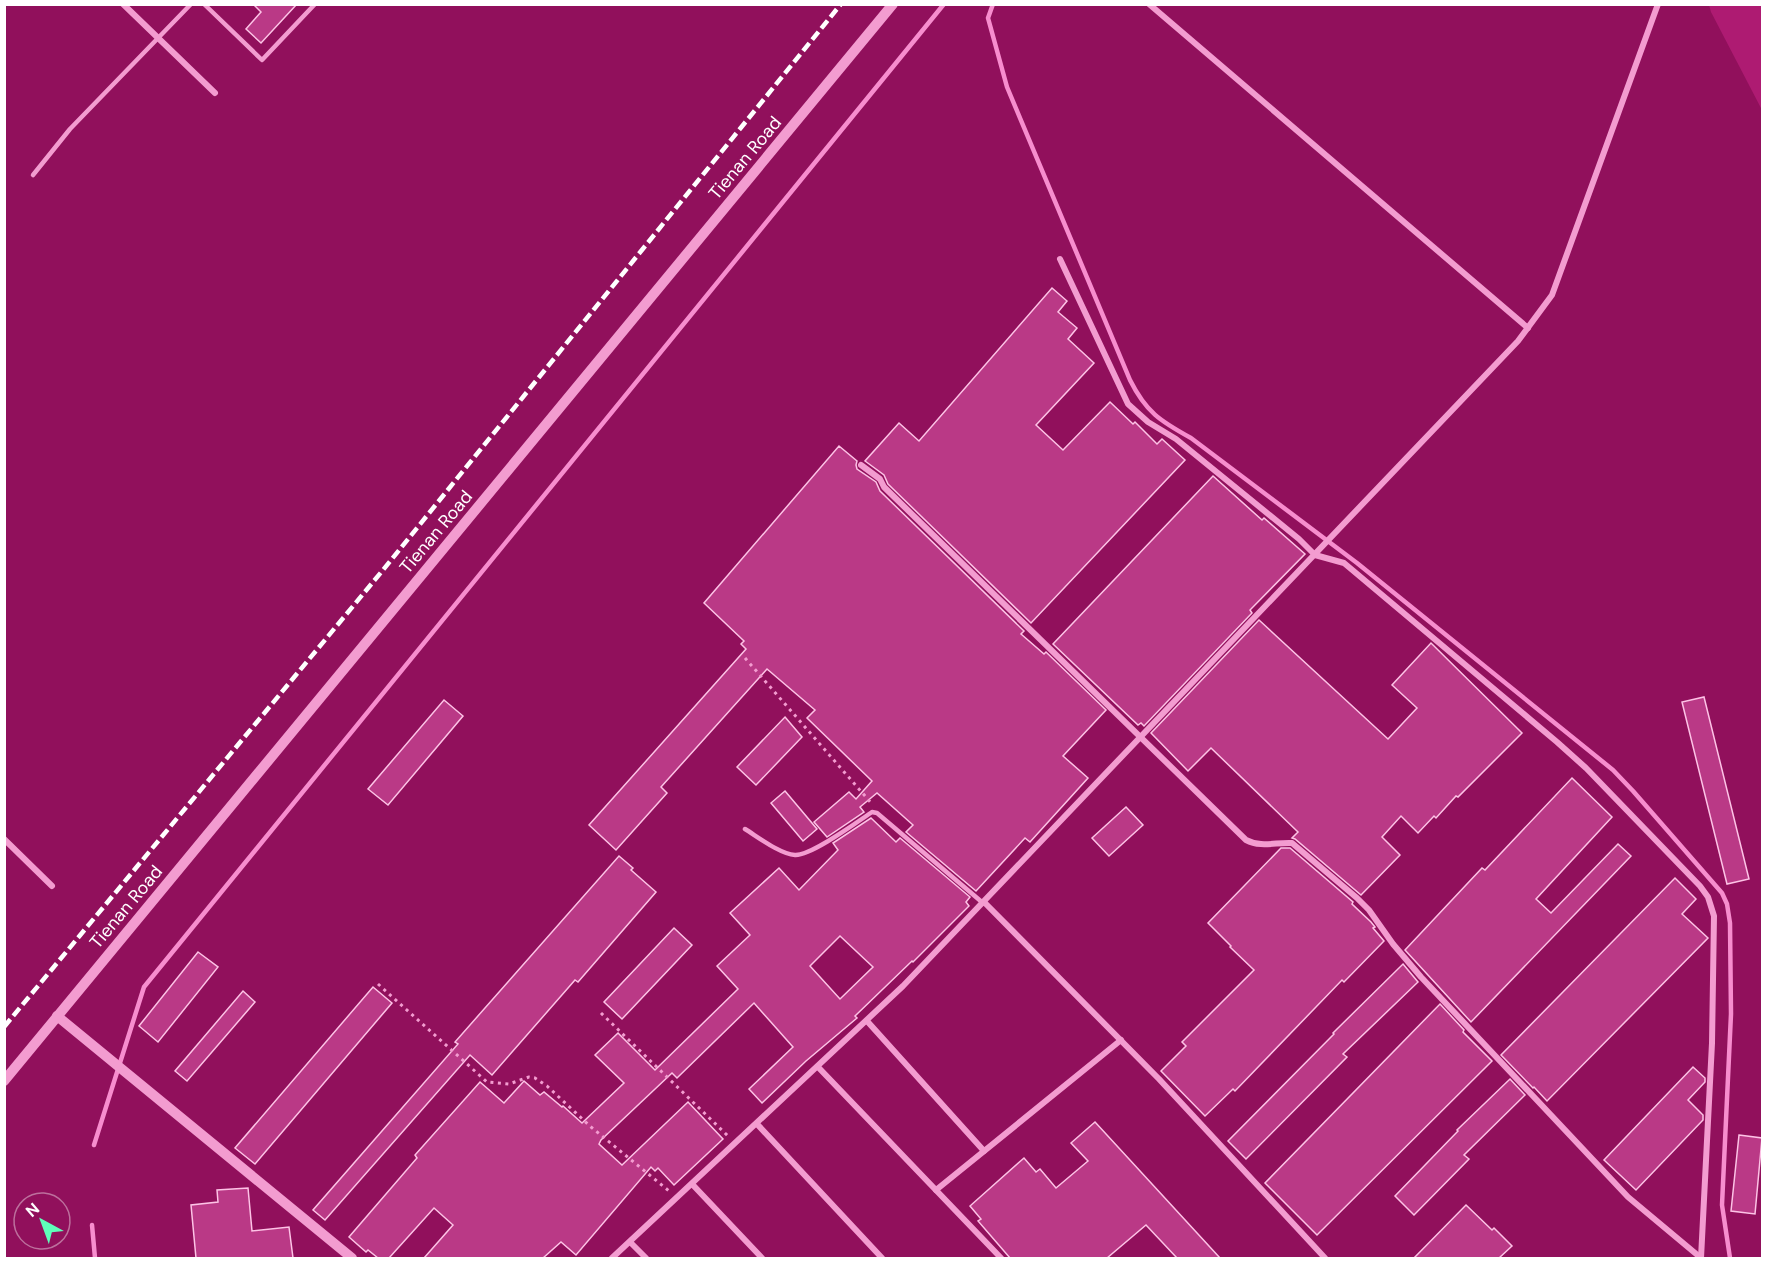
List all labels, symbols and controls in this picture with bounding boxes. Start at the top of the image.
street label: Tienan Road [703,111,787,205]
street label: Tienan Road [394,485,478,579]
street label: Tienan Road [84,860,168,954]
north arrow [12,1191,72,1251]
text: N [21,1198,44,1222]

